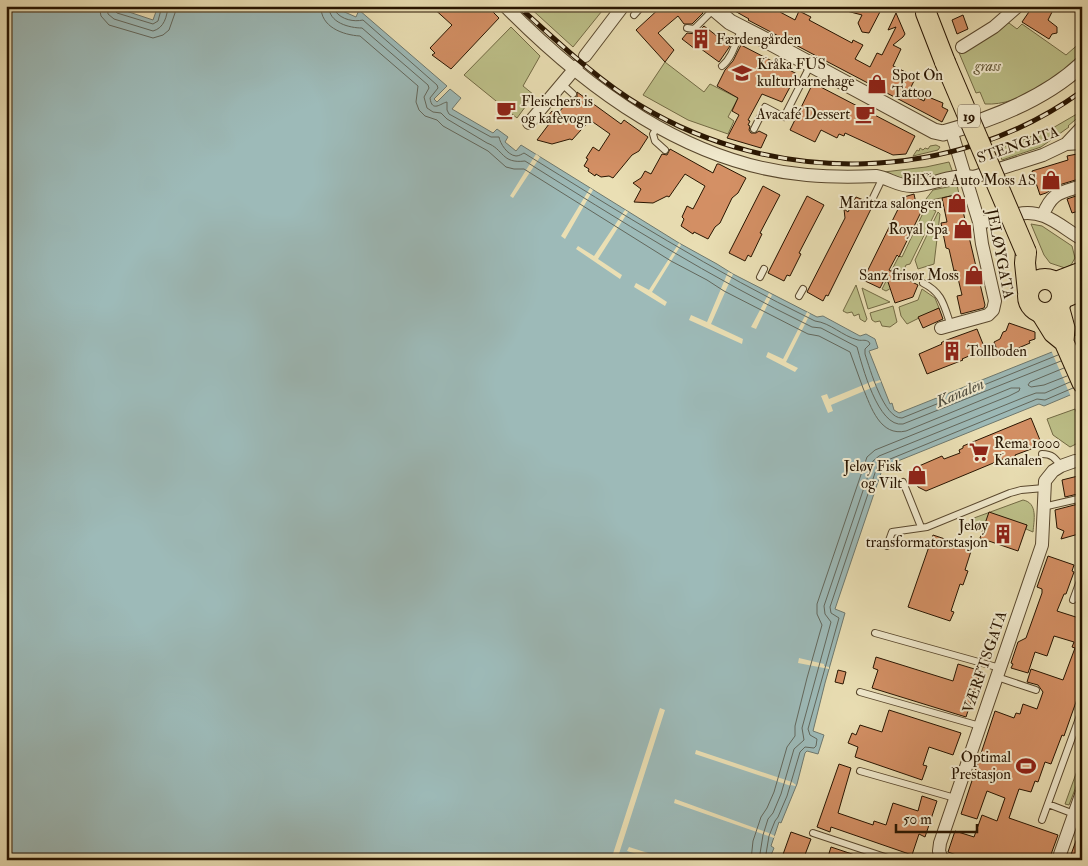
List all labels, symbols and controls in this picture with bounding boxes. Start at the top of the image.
building icon: Færdengården [690,28,712,50]
place label: Færdengården [716,30,802,49]
place label: Kråka FUS kulturbarnehage [757,55,855,91]
park label: grass [973,57,1002,76]
school or university icon: Kråka FUS kulturbarnehage [731,62,753,84]
place label: Spot On Tattoo [892,66,943,102]
shop icon: Spot On Tattoo [866,73,888,95]
place label: Fleischers is og kafèvogn [521,92,593,128]
cafe icon: Fleischers is og kafèvogn [495,99,517,121]
cafe icon: Avacafé Dessert [854,103,876,125]
road number: 19 [958,104,980,128]
place label: Avacafé Dessert [755,105,850,124]
street label: STENGATA [975,122,1062,168]
shop icon: BilXtra Auto Moss AS [1040,169,1062,191]
place label: BilXtra Auto Moss AS [902,171,1036,190]
shop icon: Maritza salongen [946,192,968,214]
place label: Maritza salongen [839,194,942,213]
street label: JELØYGATA [981,206,1018,301]
shop icon: Royal Spa [952,218,974,240]
place label: Royal Spa [888,220,949,240]
shop icon: Sanz frisør Moss [963,264,985,286]
place label: Sanz frisør Moss [859,266,959,285]
building icon: Tollboden [941,340,963,362]
place label: Tollboden [967,342,1027,361]
water label: Kanalen [932,374,987,412]
place label: Rema 1000 Kanalen [994,434,1060,470]
supermarket icon: Rema 1000 Kanalen [968,441,990,463]
place label: Jeløy Fisk og Vilt [843,457,902,493]
shop icon: Jeløy Fisk og Vilt [906,464,928,486]
place label: Jeløy transformatorstasjon [866,516,988,552]
building icon: Jeløy transformatorstasjon [992,523,1014,545]
street label: VÆRFTSGATA [959,608,1012,716]
place label: Optimal Prestasjon [951,748,1011,784]
sports icon: Optimal Prestasjon [1015,755,1037,777]
scale bar [896,801,977,833]
text: 50 m [903,810,932,829]

